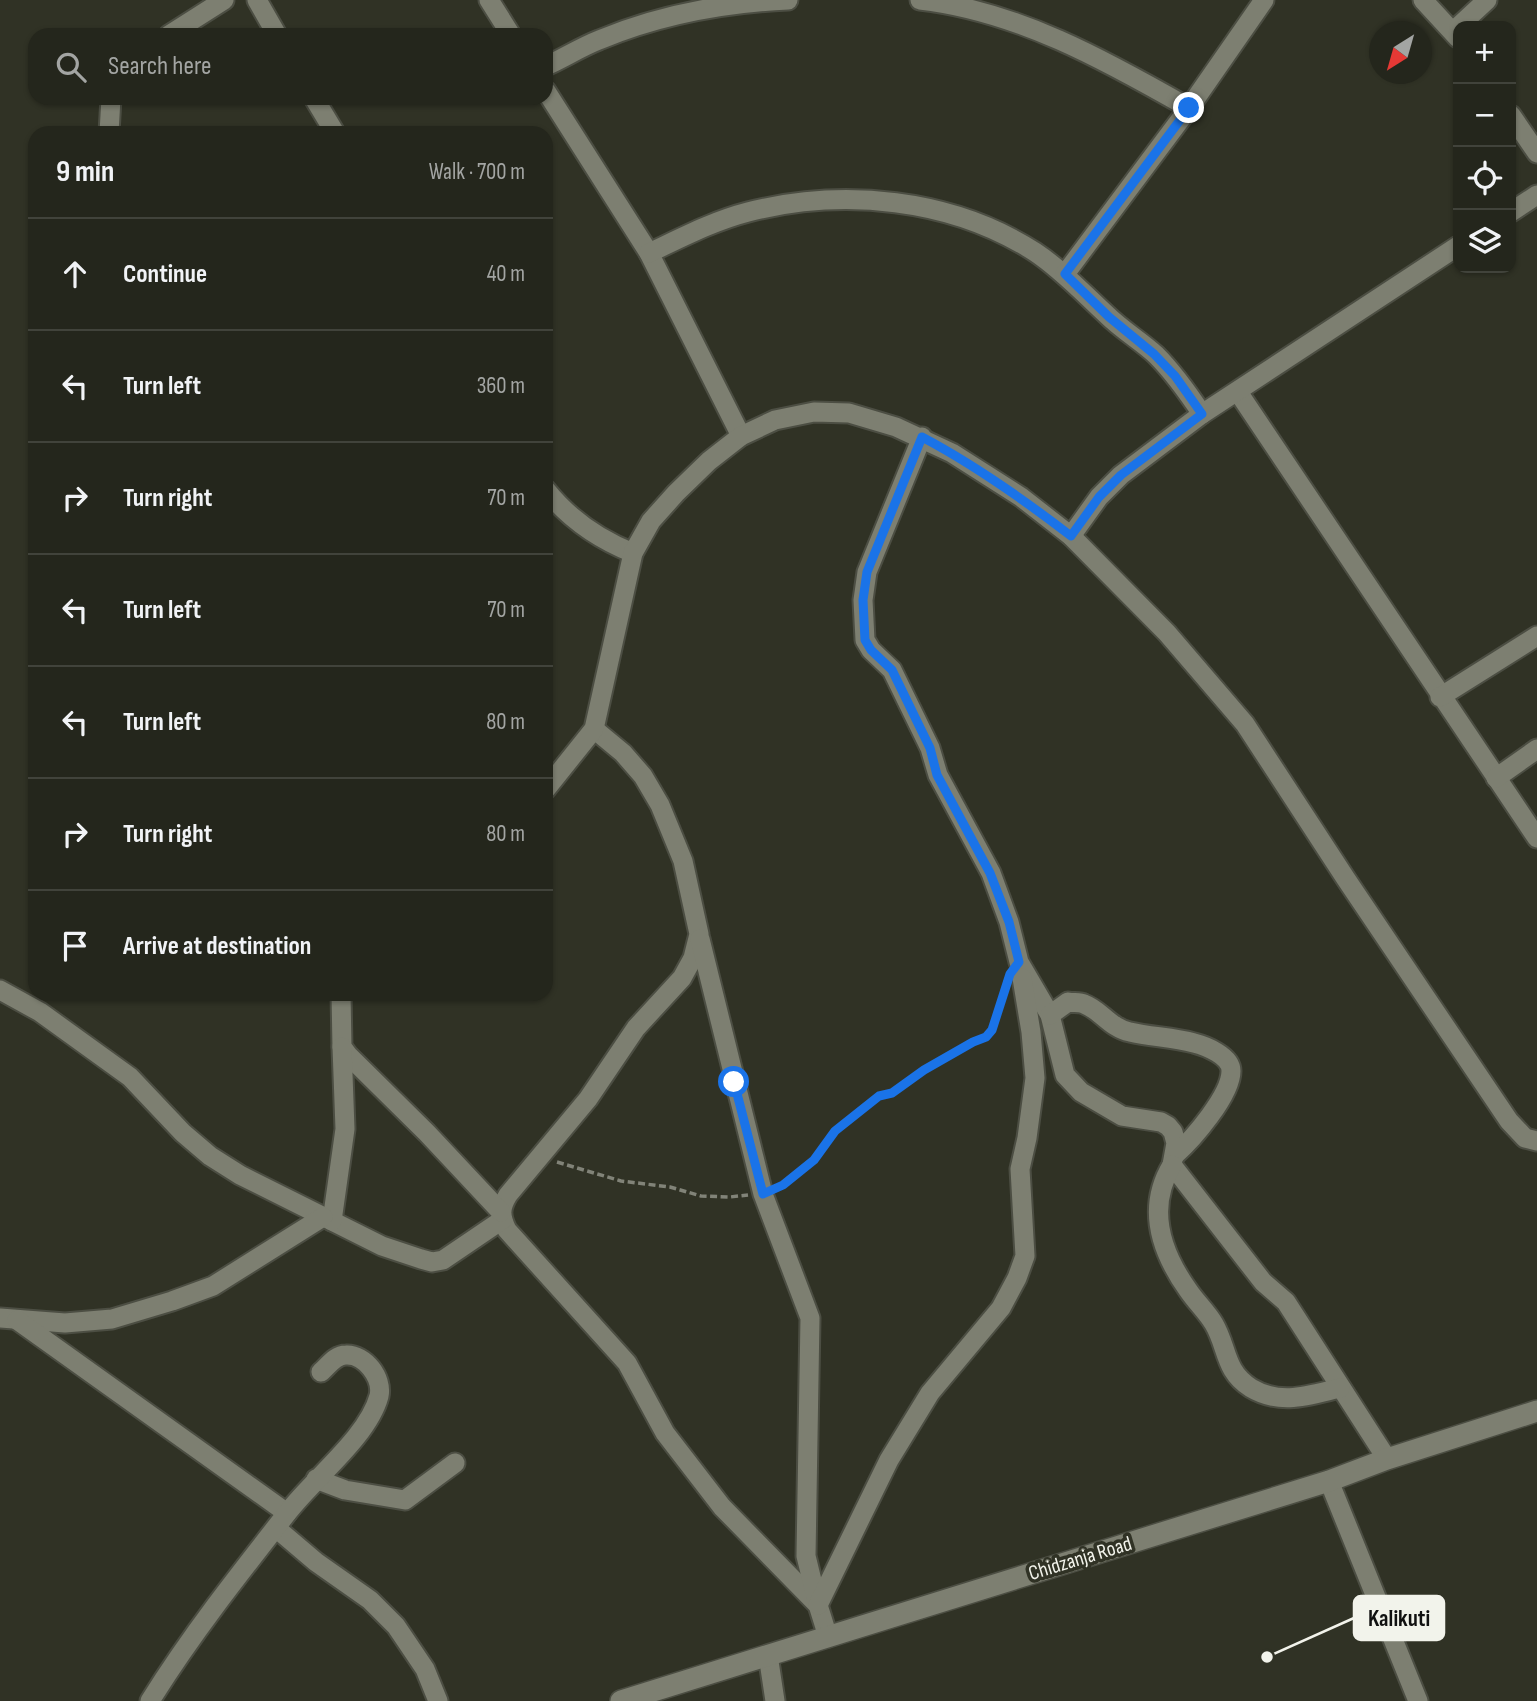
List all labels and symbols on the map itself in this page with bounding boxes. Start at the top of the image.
north arrow [1369,21,1432,84]
route end [1173,92,1204,123]
route start [718,1066,749,1097]
street label: Chidzanja Road [1026,1531,1135,1586]
callout: Kalikuti [1354,1596,1444,1640]
text: Kalikuti [1368,1605,1430,1633]

